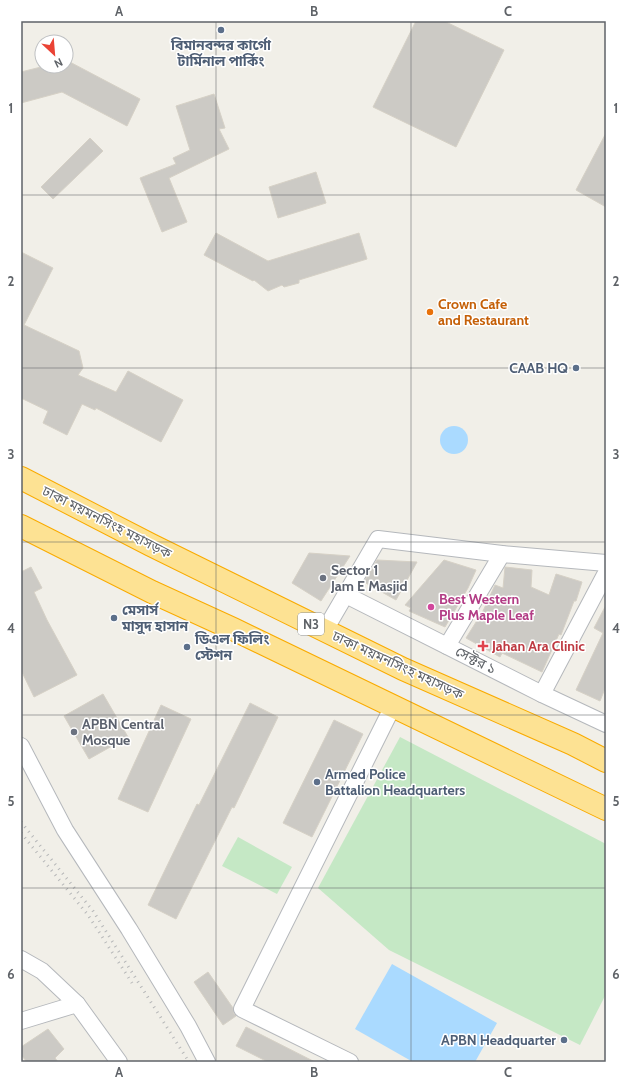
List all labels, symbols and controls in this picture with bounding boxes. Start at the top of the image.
text: A [115,3,124,19]
text: B [310,3,318,19]
text: C [504,3,512,19]
marker: বিমানবন্দর কার্গো টার্মিনাল পার্কিং [216,25,226,35]
north arrow [34,34,74,74]
place label: বিমানবন্দর কার্গো টার্মিনাল পার্কিং [170,36,272,70]
text: N [52,55,65,71]
text: 1 [9,100,13,116]
text: 1 [614,100,618,116]
text: 2 [8,273,15,289]
text: 2 [613,273,620,289]
place label: Crown Cafe and Restaurant [438,295,529,329]
marker: Crown Cafe and Restaurant [425,307,435,317]
place label: CAAB HQ [509,359,568,377]
marker: CAAB HQ [571,363,581,373]
text: 3 [7,446,15,462]
text: 3 [612,446,620,462]
street label: ঢাকা ময়মনসিংহ মহাসড়ক [38,481,175,563]
place label: Sector 1 Jam E Masjid [330,561,407,595]
marker: Sector 1 Jam E Masjid [318,573,328,583]
place label: Best Western Plus Maple Leaf [439,590,534,624]
place label: মেসার্স মাসুদ হাসান [121,601,188,635]
marker: Best Western Plus Maple Leaf [426,602,436,612]
marker: মেসার্স মাসুদ হাসান [109,613,119,623]
road number: N3 [298,613,324,635]
text: 4 [7,620,15,636]
text: 4 [612,620,620,636]
street label: ঢাকা ময়মনসিংহ মহাসড়ক [329,626,467,704]
place label: ডিএল ফিলিং স্টেশন [194,630,270,664]
place label: Jahan Ara Clinic [491,637,585,655]
marker: Jahan Ara Clinic [477,640,489,652]
marker: ডিএল ফিলিং স্টেশন [182,642,192,652]
street label: সেক্টর ১ [452,642,500,678]
place label: APBN Central Mosque [82,715,164,749]
marker: APBN Central Mosque [69,727,79,737]
place label: Armed Police Battalion Headquarters [325,765,465,799]
marker: Armed Police Battalion Headquarters [312,777,322,787]
text: 5 [8,793,15,809]
text: 5 [613,793,620,809]
text: 6 [7,966,15,982]
text: 6 [612,966,620,982]
place label: APBN Headquarter [441,1031,556,1049]
marker: APBN Headquarter [559,1035,569,1045]
text: A [115,1064,124,1080]
text: B [310,1064,318,1080]
text: C [504,1064,512,1080]

